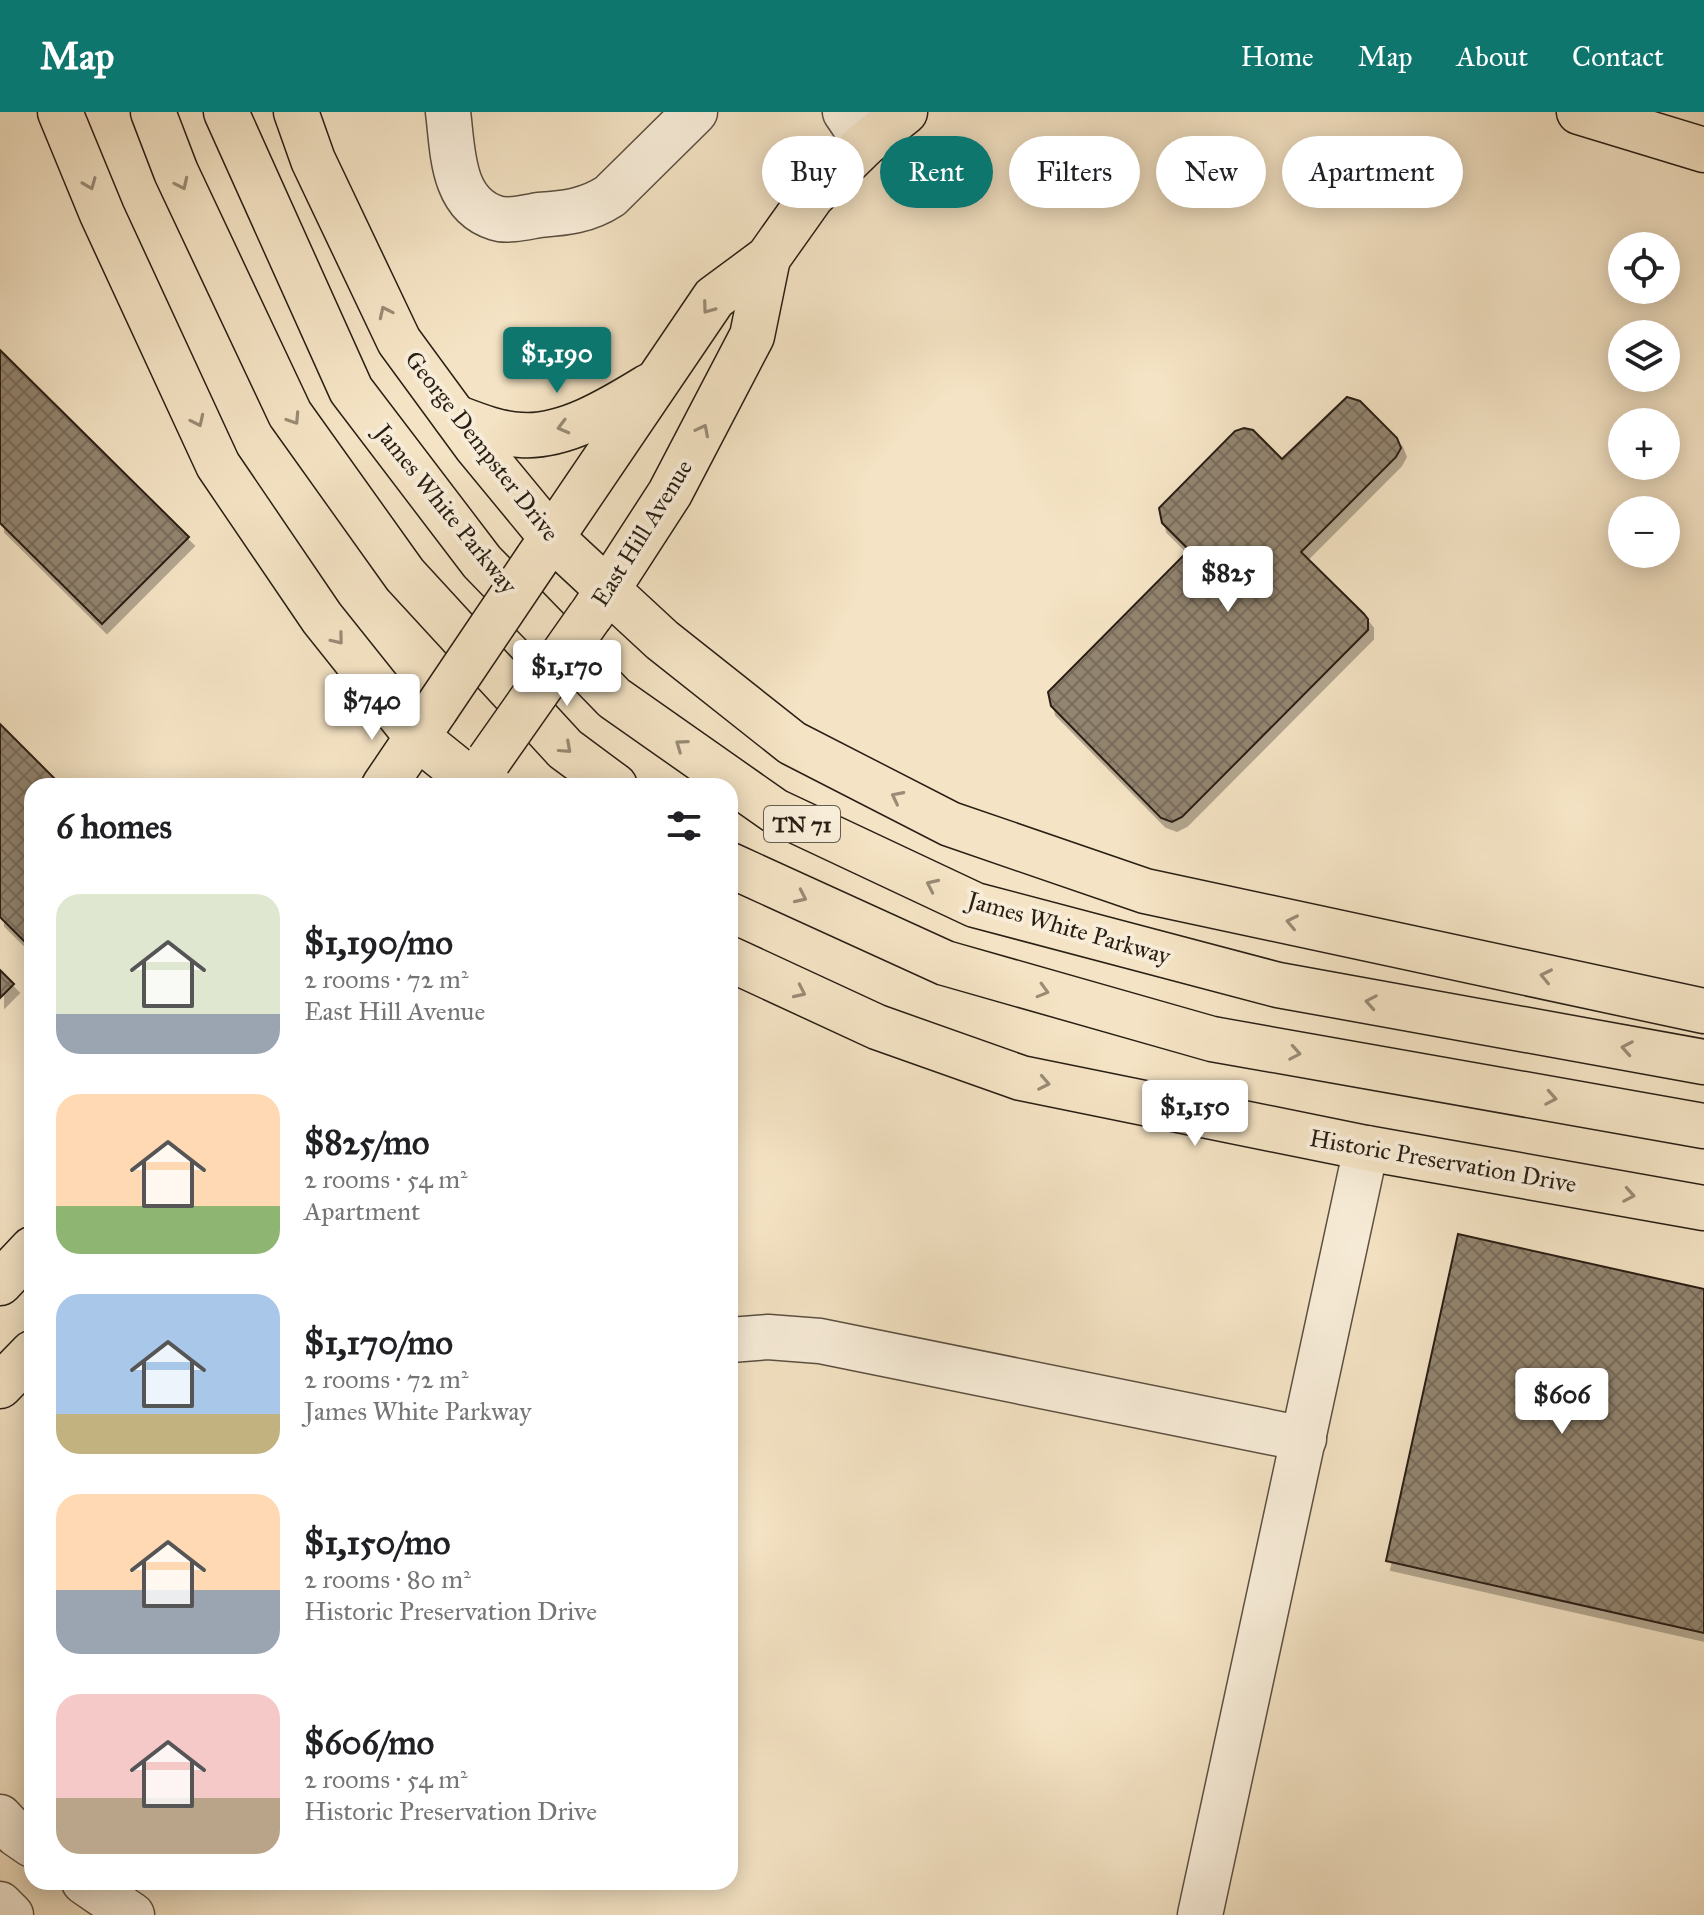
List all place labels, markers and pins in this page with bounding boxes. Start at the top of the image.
pin: $1,190 [492,327,622,395]
pin: $825 [1181,546,1275,614]
pin: $1,170 [502,640,632,708]
pin: $740 [325,674,419,742]
pin: $1,150 [1130,1080,1260,1148]
pin: $606 [1515,1368,1609,1436]

